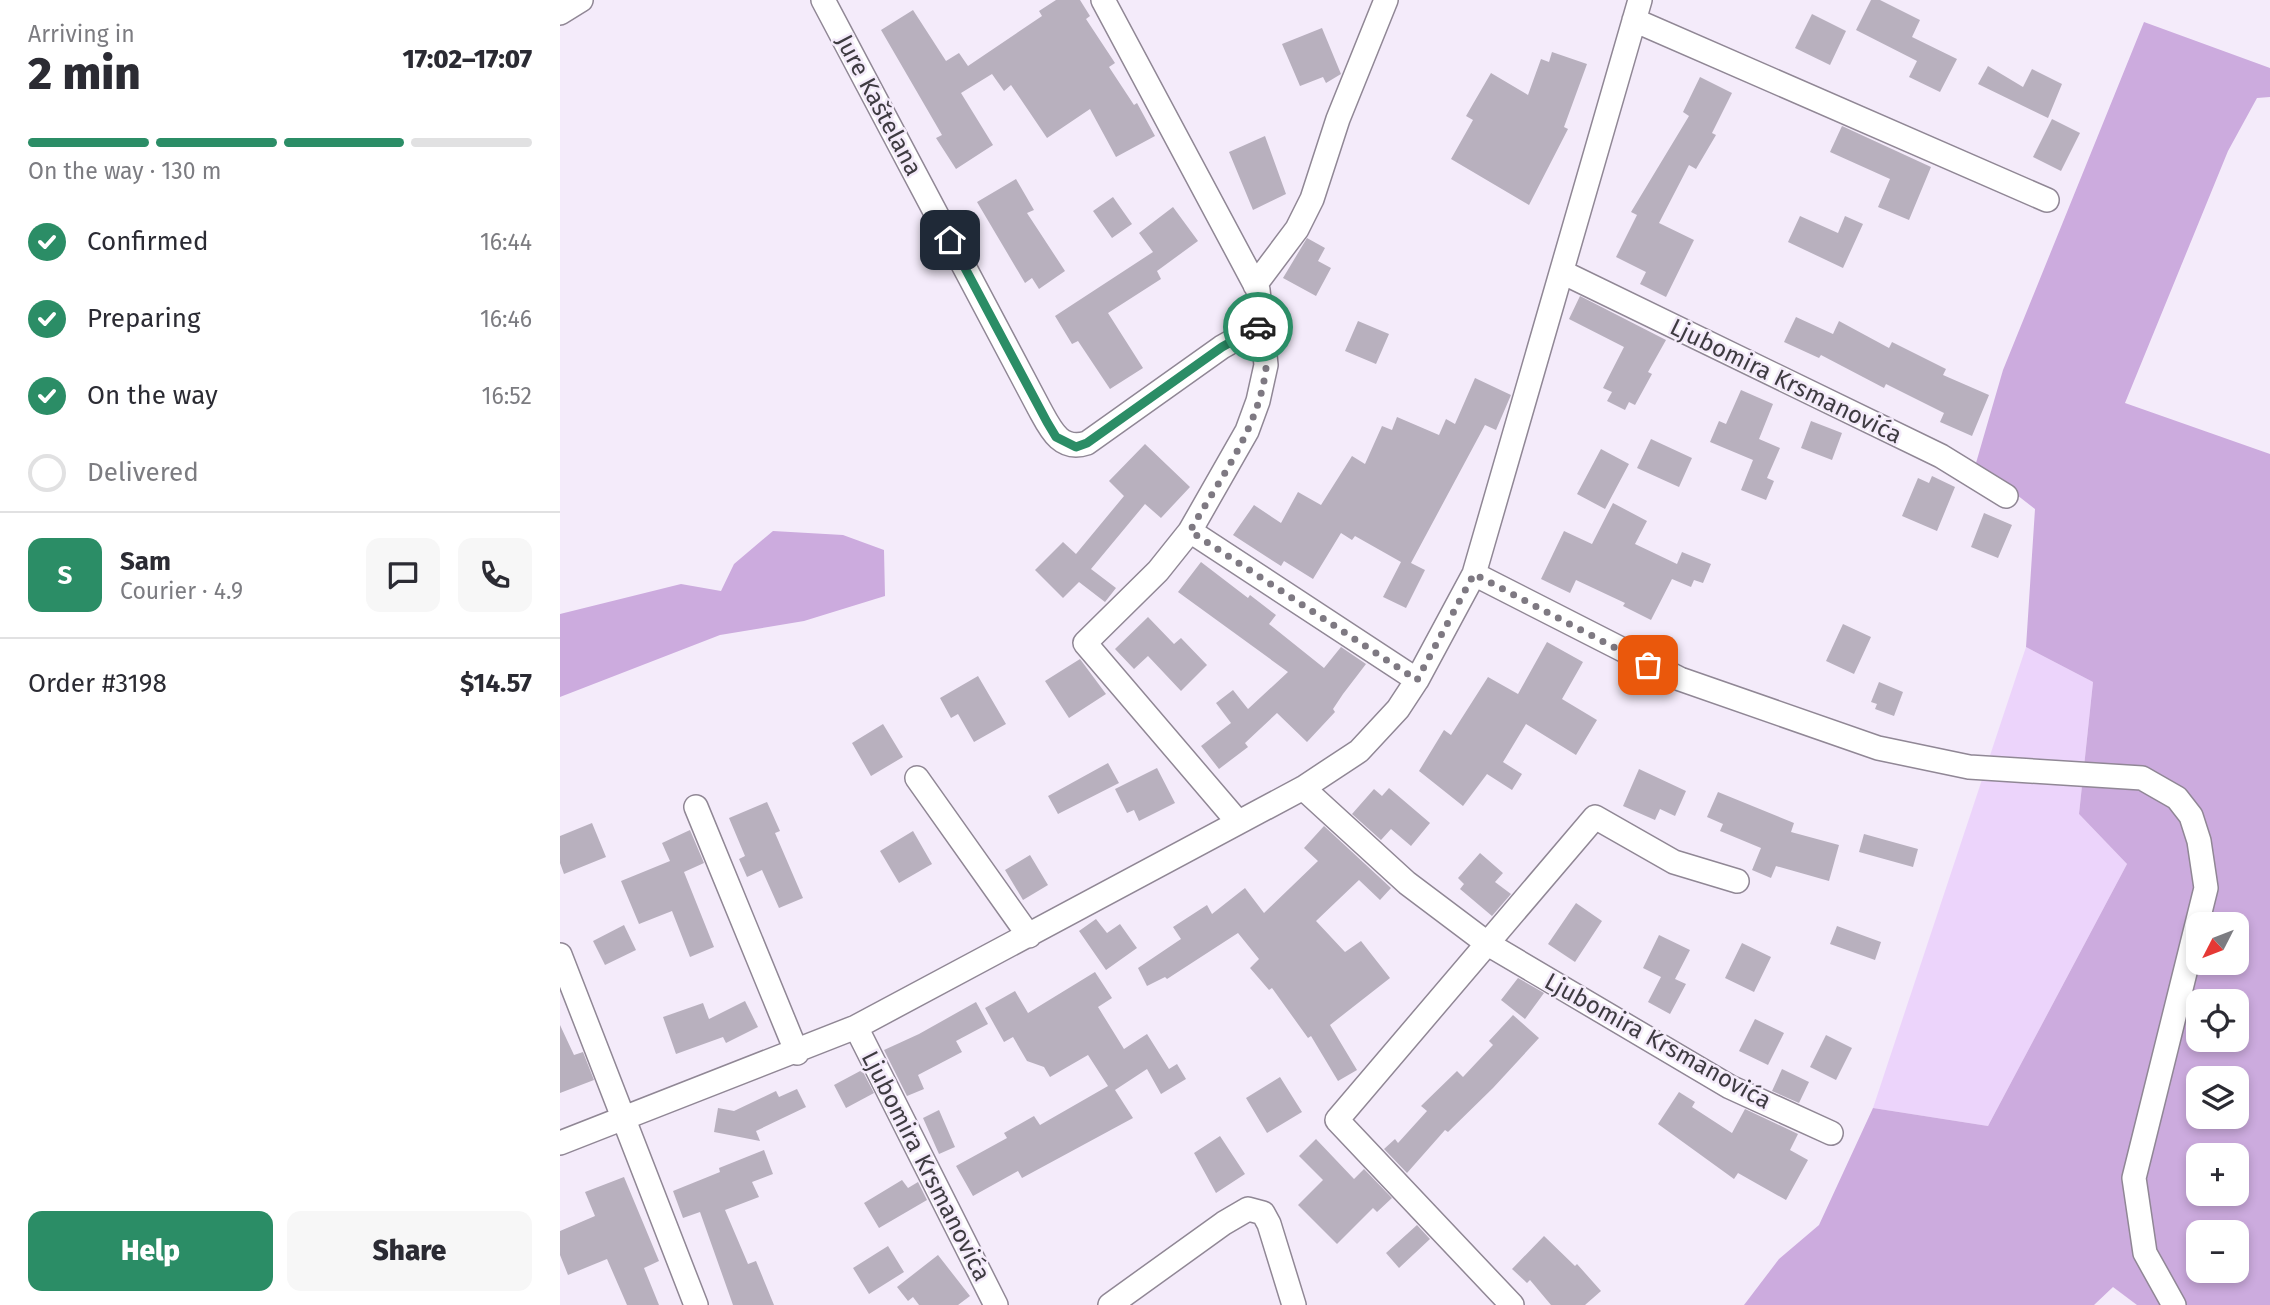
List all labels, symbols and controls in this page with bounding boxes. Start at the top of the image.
text: Arriving in [28,20,135,48]
street label: Jure Kaštelana [830,30,928,180]
text: 17:02–17:07 [402,44,532,75]
text: 2 min [28,46,141,101]
text: On the way · 130 m [28,157,221,185]
pin [920,210,980,270]
icon: home [931,221,969,259]
icon: check [28,223,66,261]
text: Confirmed [87,226,208,257]
text: 16:44 [480,228,532,256]
courier [1223,292,1293,362]
icon: check [28,300,66,338]
text: Preparing [87,303,200,334]
text: 16:46 [480,305,532,333]
icon: car [1239,308,1277,346]
street label: Ljubomira Krsmanovića [1666,313,1906,449]
icon: check [28,377,66,415]
text: On the way [87,380,218,411]
text: 16:52 [482,382,532,410]
text: Delivered [87,457,199,488]
button: chat [366,538,440,612]
button: phone [458,538,532,612]
text: Sam [120,546,171,577]
text: S [58,560,72,591]
text: Courier · 4.9 [120,577,243,605]
pin [1618,635,1678,695]
icon: bag [1629,646,1667,684]
text: Order #3198 [28,668,167,699]
text: $14.57 [460,668,532,699]
north arrow [2186,912,2249,975]
map controls [2186,912,2249,1283]
street label: Ljubomira Krsmanovića [1540,967,1776,1115]
button: locate [2186,989,2249,1052]
street label: Ljubomira Krsmanovića [856,1046,996,1286]
button: layers [2186,1066,2249,1129]
button: + [2186,1143,2249,1206]
button: Help [28,1211,273,1291]
button: Share [287,1211,532,1291]
button: − [2186,1220,2249,1283]

